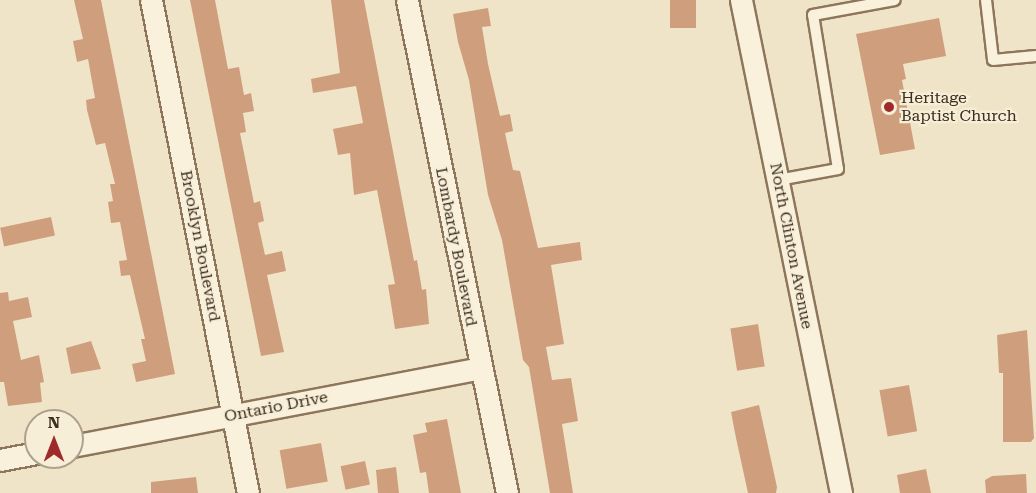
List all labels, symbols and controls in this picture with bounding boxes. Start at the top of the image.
place label: Heritage Baptist Church [901,88,1017,126]
marker: Heritage Baptist Church [882,100,896,114]
street label: North Clinton Avenue [765,161,817,331]
street label: Lombardy Boulevard [431,166,481,328]
street label: Brooklyn Boulevard [176,169,224,323]
street label: Ontario Drive [223,388,329,426]
north arrow [24,409,84,469]
text: N [48,413,60,432]

